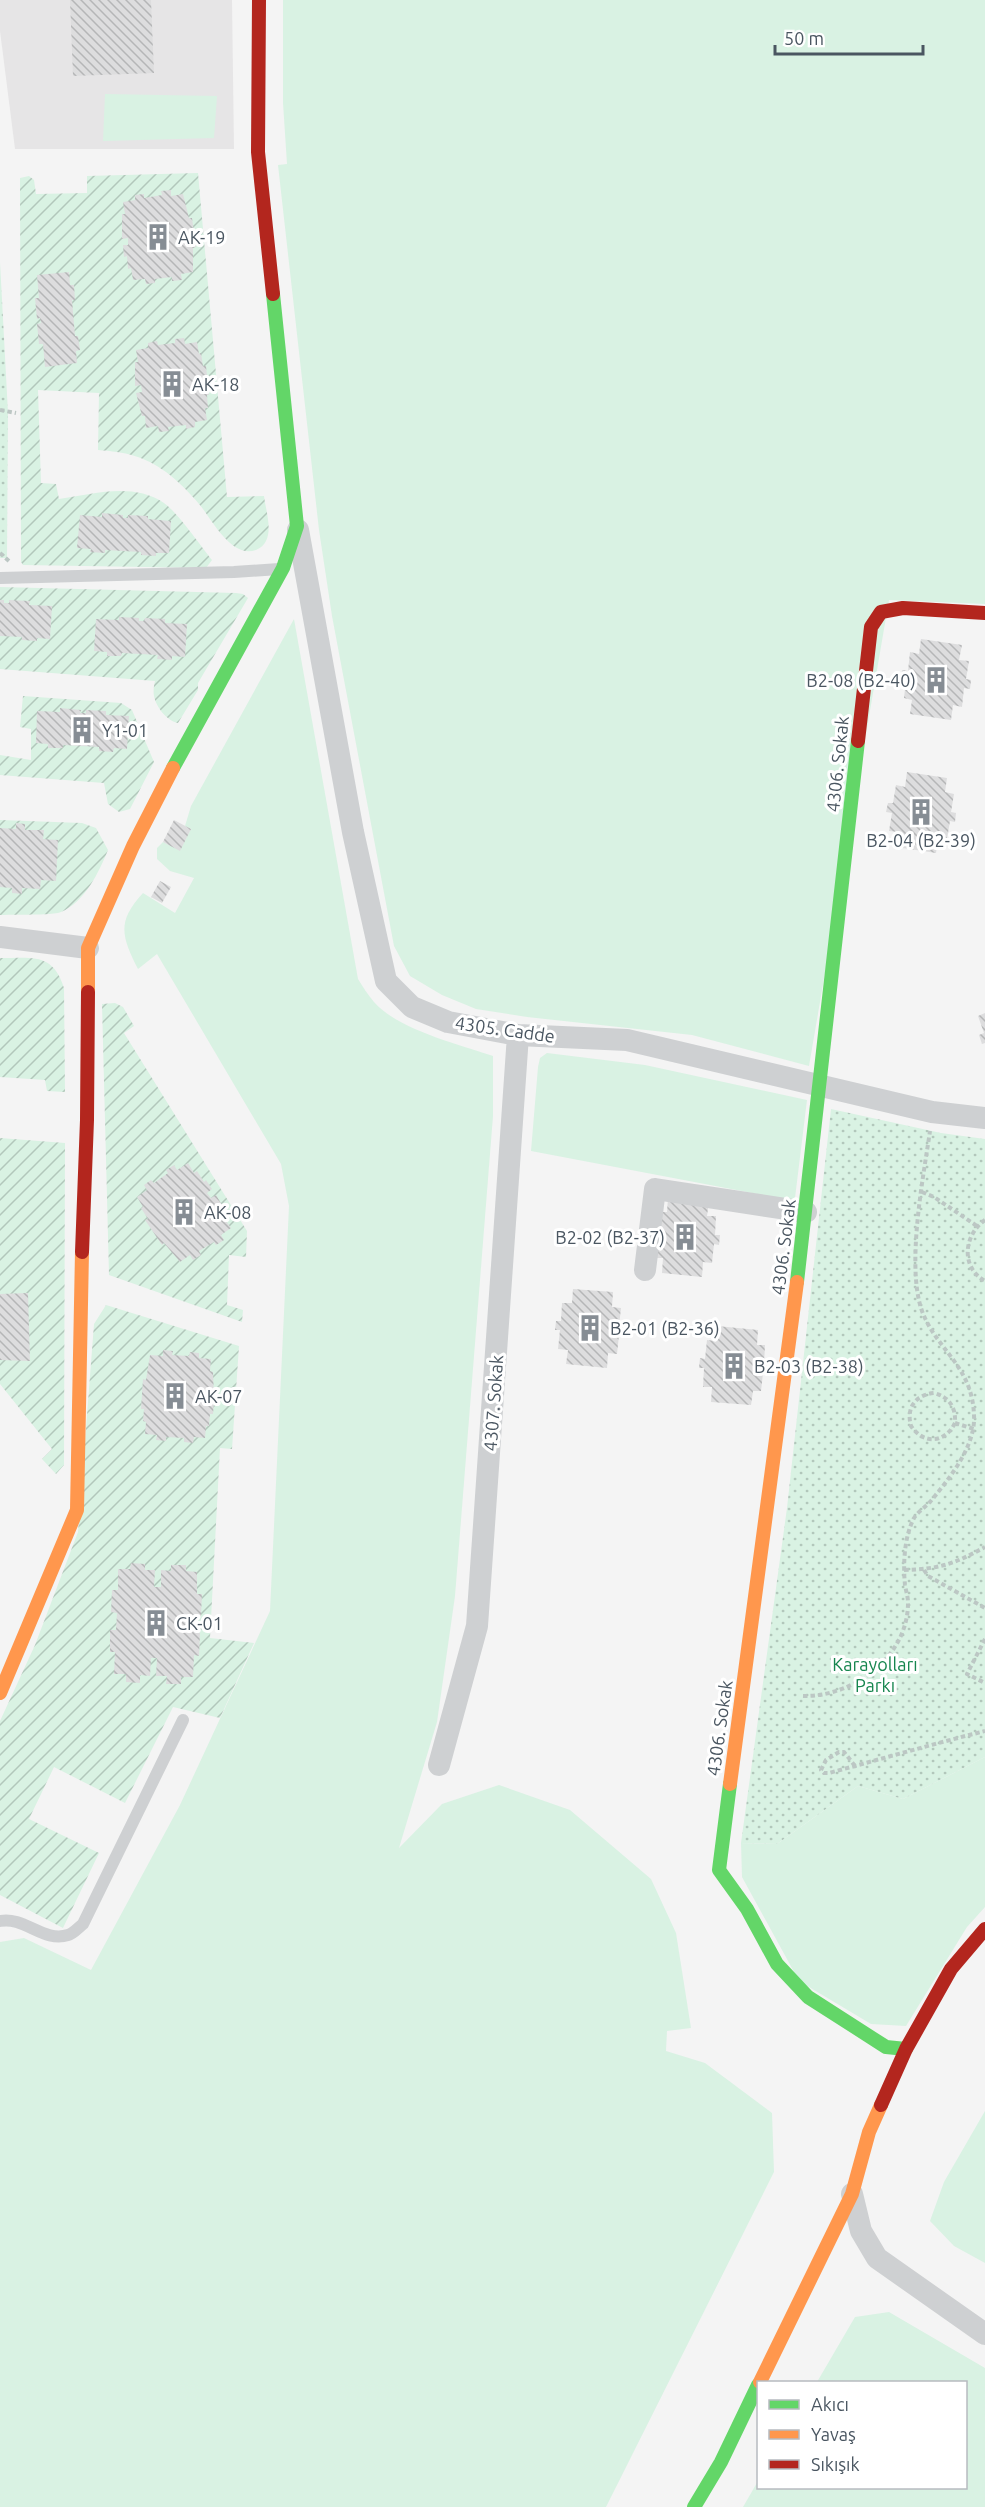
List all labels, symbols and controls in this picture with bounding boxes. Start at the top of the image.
scale bar [775,18,924,56]
text: 50 m [784,28,824,48]
building icon: AK-19 [143,222,173,252]
place label: AK-19 [178,227,225,247]
building icon: AK-18 [157,369,187,399]
place label: AK-18 [192,374,239,394]
building icon: B2-08 (B2-40) [921,665,951,695]
place label: B2-08 (B2-40) [806,670,916,691]
building icon: Y1-01 [67,715,97,745]
street label: 4306. Sokak [822,715,852,813]
place label: Y1-01 [102,720,148,740]
building icon: B2-04 (B2-39) [906,797,936,827]
place label: B2-04 (B2-39) [866,830,976,851]
street label: 4305. Cadde [454,1012,556,1046]
building icon: AK-08 [169,1197,199,1227]
street label: 4306. Sokak [767,1198,799,1296]
place label: AK-08 [204,1202,251,1222]
building icon: B2-02 (B2-37) [670,1222,700,1252]
place label: B2-02 (B2-37) [555,1227,665,1248]
building icon: B2-01 (B2-36) [575,1313,605,1343]
place label: B2-01 (B2-36) [610,1318,720,1339]
building icon: B2-03 (B2-38) [719,1351,749,1381]
street label: 4307. Sokak [480,1354,506,1452]
place label: B2-03 (B2-38) [754,1356,864,1377]
building icon: AK-07 [160,1381,190,1411]
place label: AK-07 [195,1386,242,1406]
building icon: CK-01 [141,1608,171,1638]
place label: CK-01 [176,1613,223,1633]
park label: Karayolları Parkı [832,1654,918,1695]
street label: 4306. Sokak [702,1679,736,1777]
legend [757,2381,967,2489]
text: Akıcı [811,2394,849,2414]
text: Yavaş [811,2424,856,2444]
text: Sıkışık [811,2454,860,2474]

